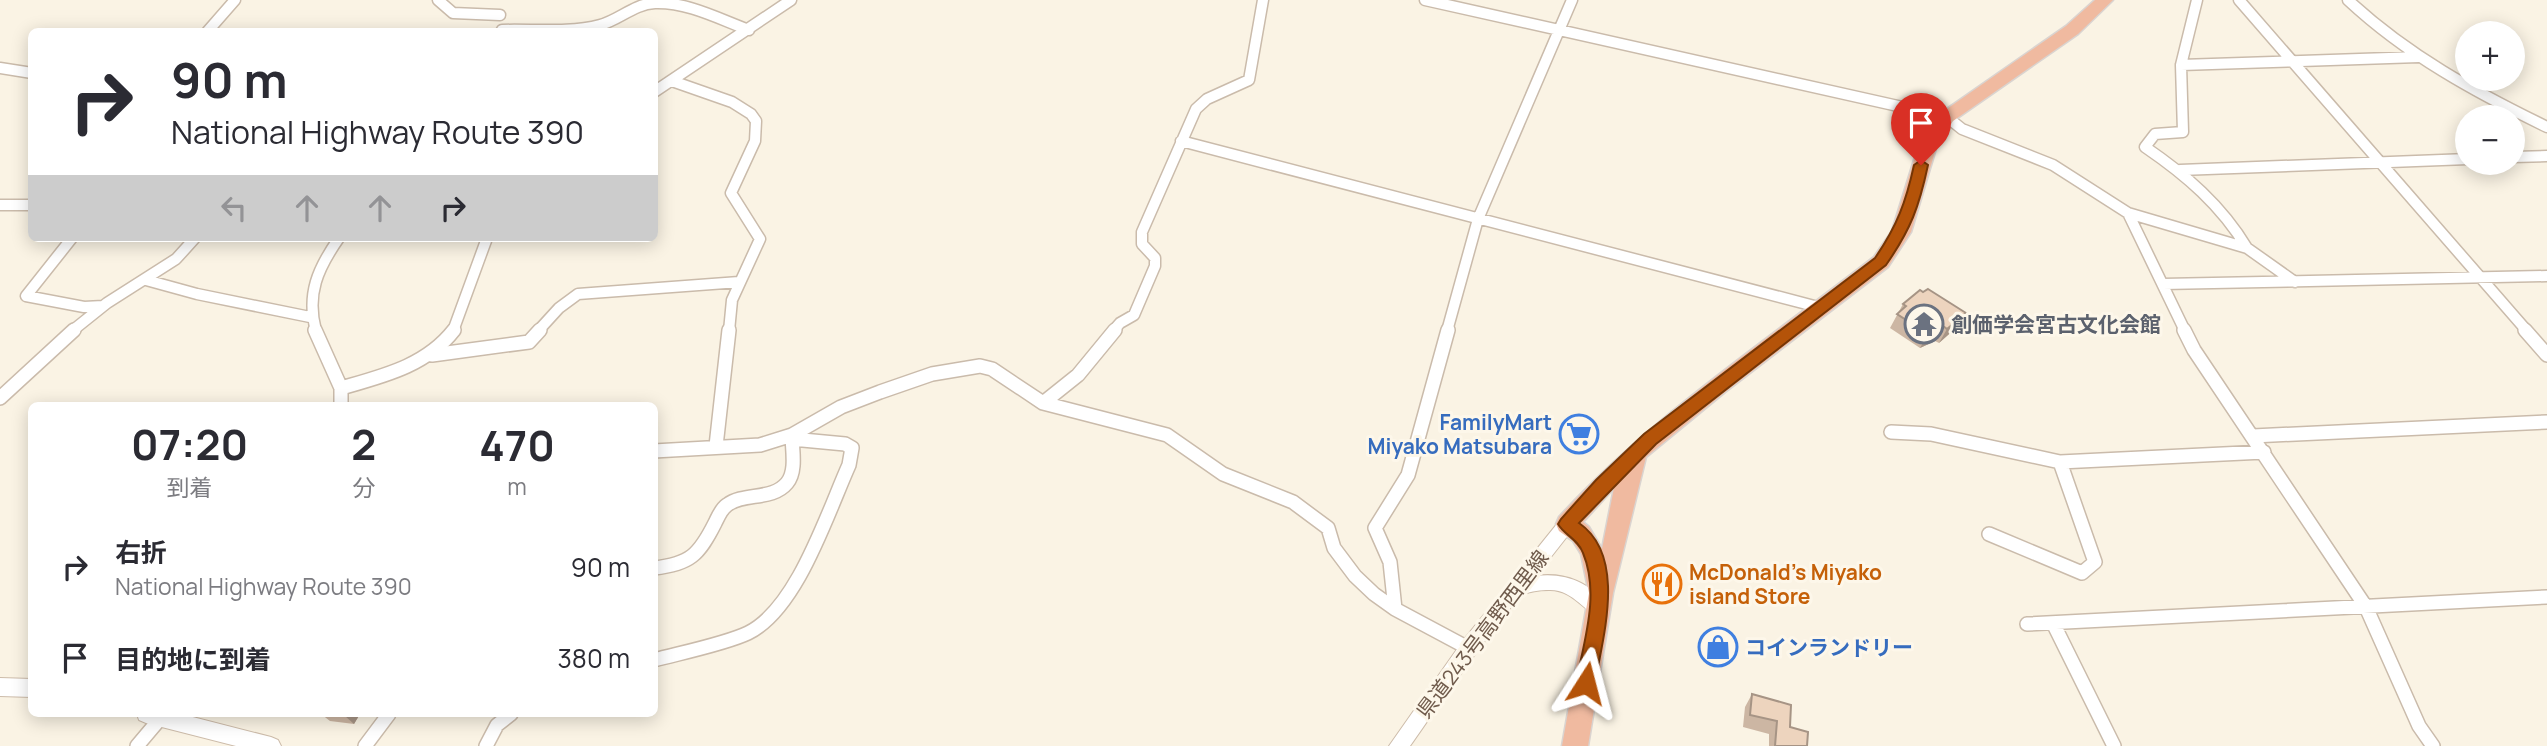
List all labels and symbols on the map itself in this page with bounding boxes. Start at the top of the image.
pin [1891,93,1951,165]
temple icon: 創価学会宮古文化会館 [1903,303,1945,345]
place label: 創価学会宮古文化会館 [1951,310,2161,338]
place label: FamilyMart Miyako Matsubara [1368,408,1552,460]
supermarket icon: FamilyMart Miyako Matsubara [1558,413,1600,455]
street label: 県道243号高野西里線 [1410,544,1554,724]
place label: McDonald's Miyako island Store [1689,558,1882,610]
restaurant icon: McDonald's Miyako island Store [1641,563,1683,605]
shop icon: コインランドリー [1697,626,1739,668]
place label: コインランドリー [1745,633,1913,661]
position arrow [1549,646,1623,720]

